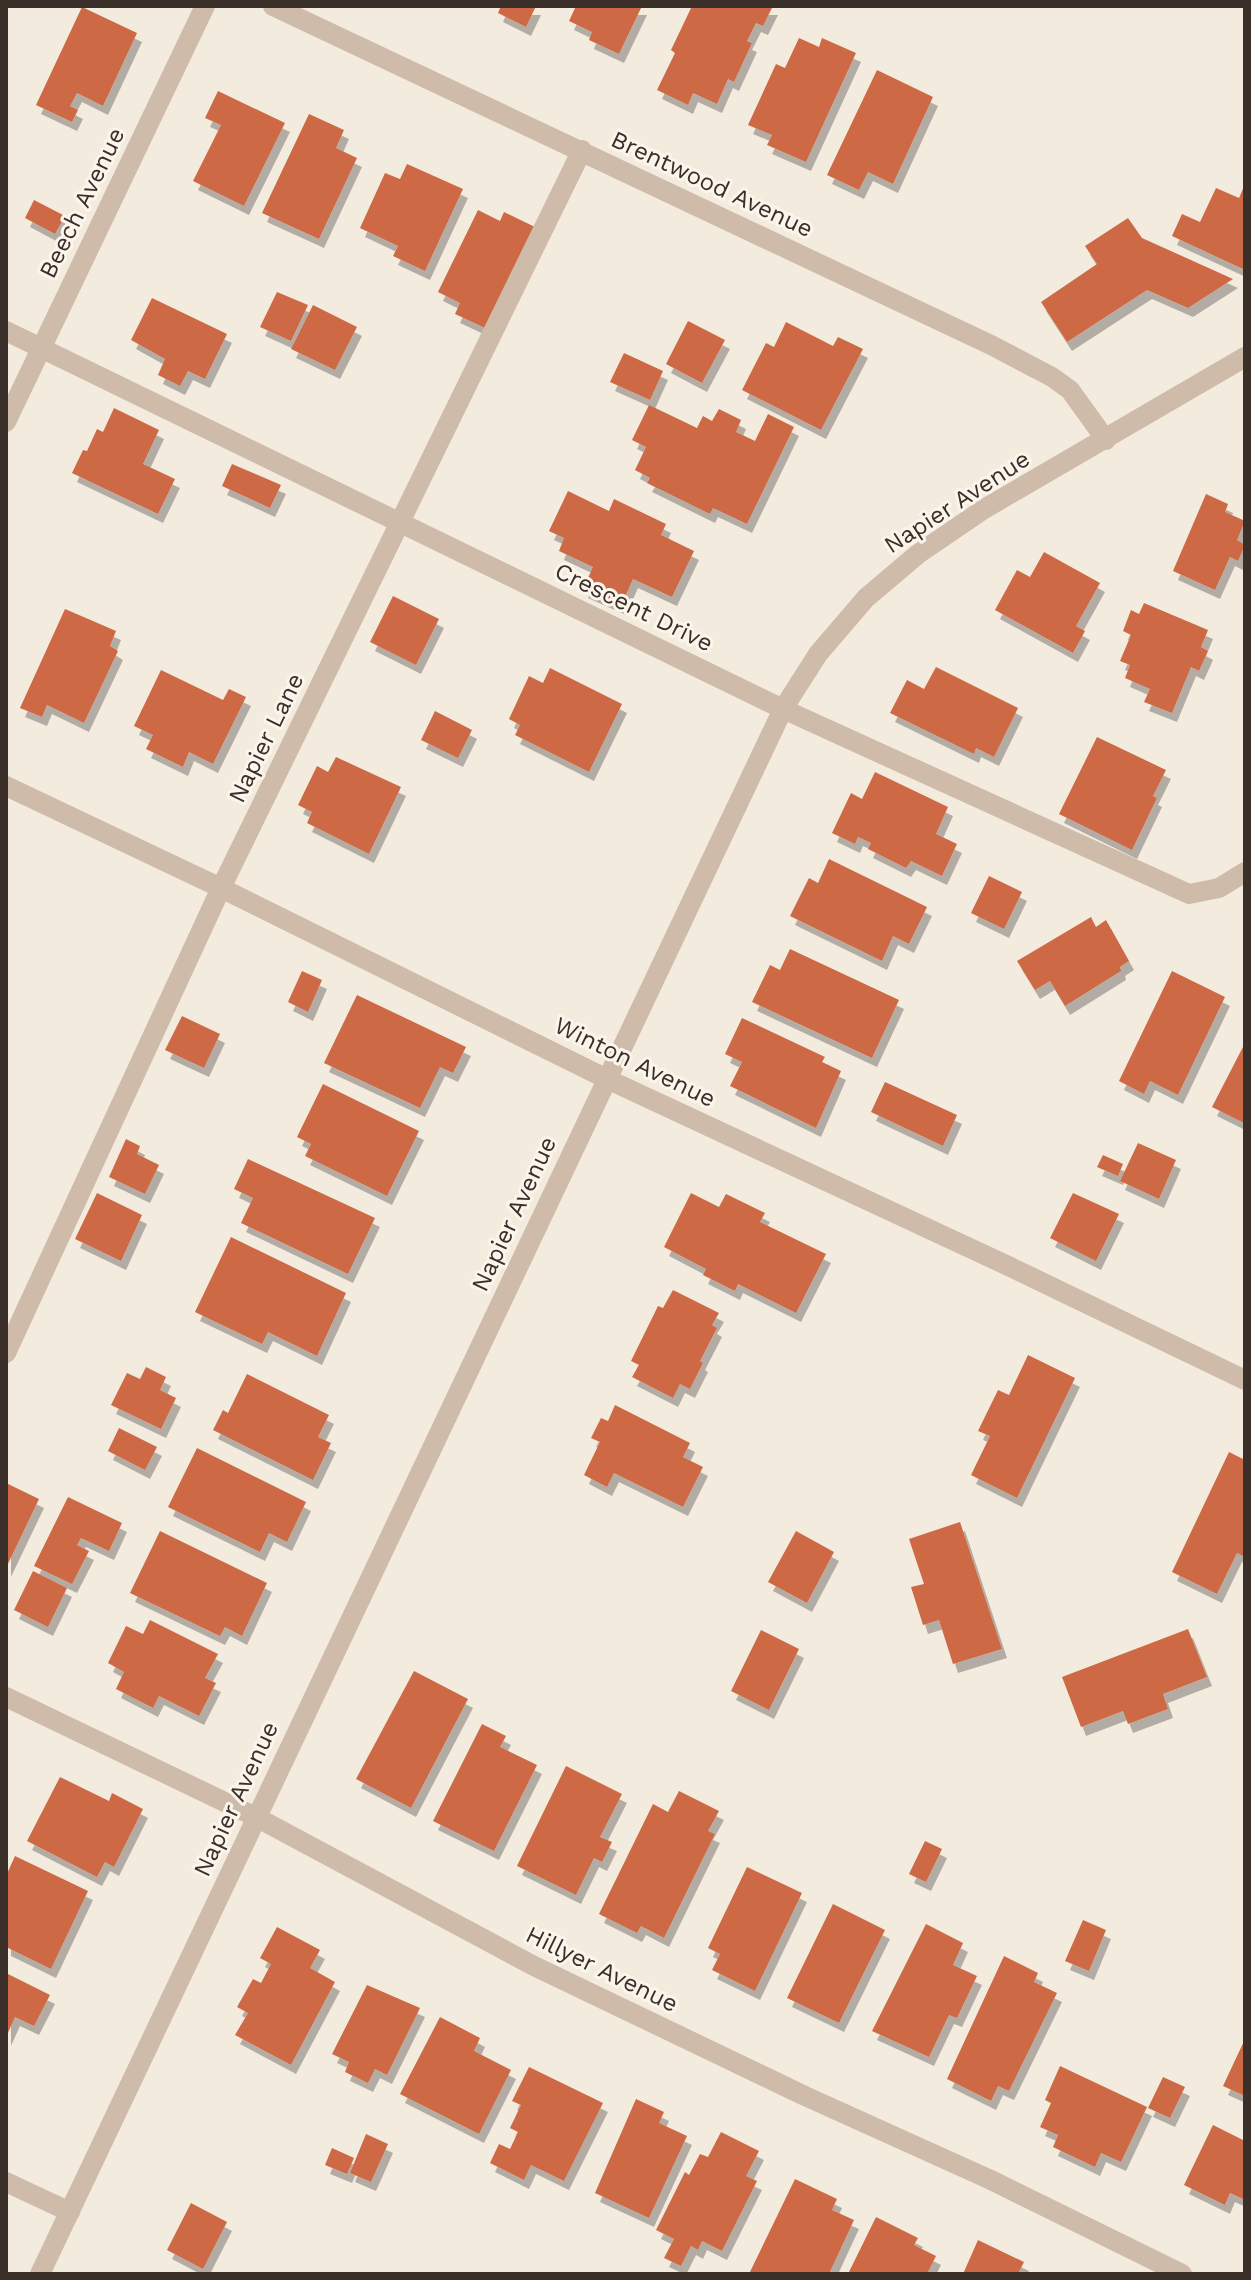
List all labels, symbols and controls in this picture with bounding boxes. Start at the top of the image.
street label: Beech Avenue [34,123,130,283]
street label: Brentwood Avenue [607,125,817,243]
street label: Napier Avenue [879,445,1035,559]
street label: Crescent Drive [550,557,718,657]
street label: Napier Lane [223,669,309,807]
street label: Winton Avenue [550,1011,720,1113]
street label: Napier Avenue [466,1132,562,1296]
street label: Napier Avenue [188,1717,284,1881]
street label: Hillyer Avenue [521,1920,683,2018]

